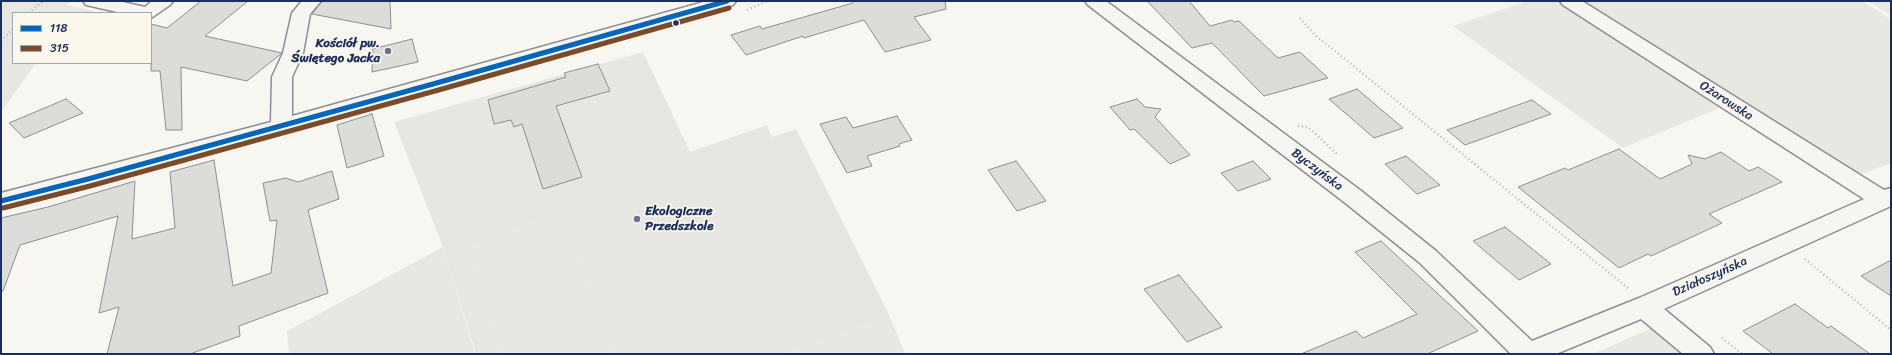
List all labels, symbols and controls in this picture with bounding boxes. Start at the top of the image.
legend [12,12,152,64]
text: 118 [50,17,68,39]
unlabelled marker [671,18,681,28]
place label: Kościół pw. Świętego Jacka [291,36,380,67]
text: 315 [50,37,69,59]
marker: Kościół pw. Świętego Jacka [383,46,393,56]
street label: Ożarowska [1696,78,1756,124]
street label: Byczyńska [1288,145,1346,195]
place label: Ekologiczne Przedszkole [645,204,714,235]
marker: Ekologiczne Przedszkole [632,214,642,224]
street label: Działoszyńska [1670,254,1750,300]

